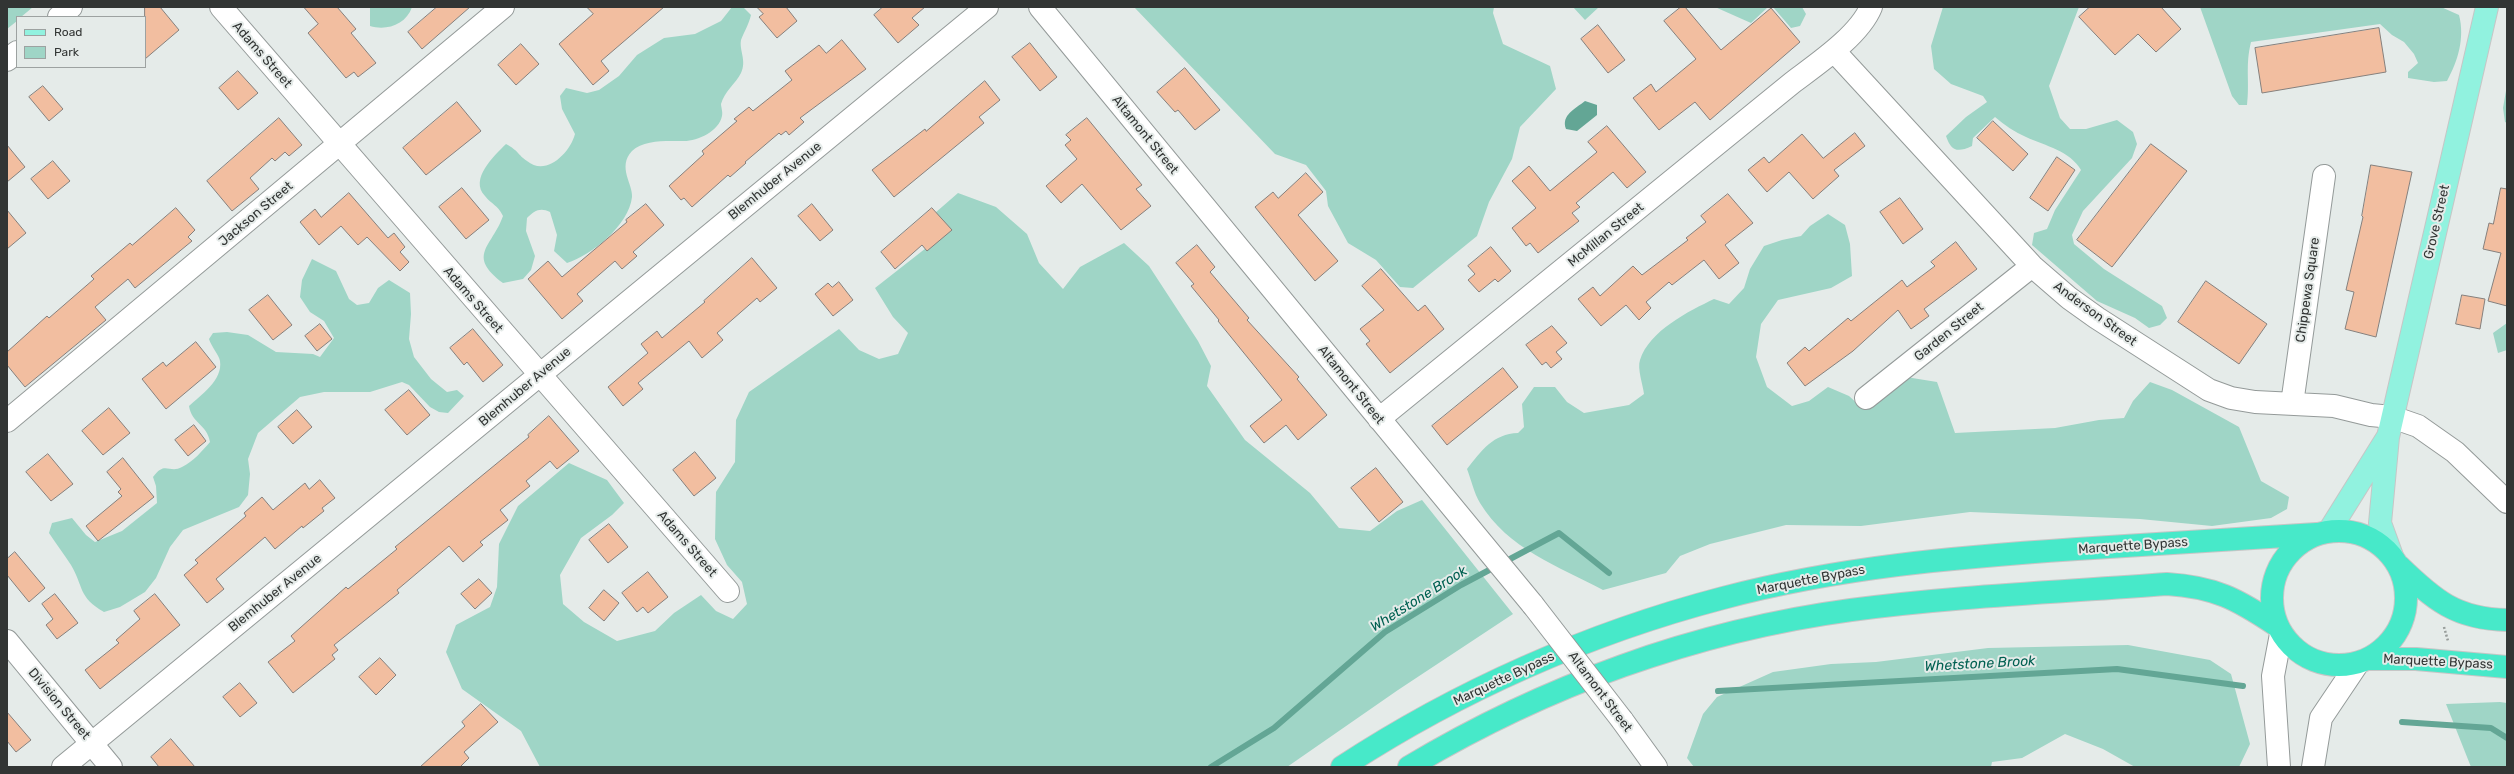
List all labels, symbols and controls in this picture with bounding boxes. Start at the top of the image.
legend [16,16,146,68]
street label: Adams Street [229,19,295,91]
text: Road [54,25,82,39]
text: Park [54,45,79,59]
street label: Altamont Street [1108,92,1182,178]
street label: Blemhuber Avenue [725,139,825,223]
street label: Jackson Street [216,179,296,249]
street label: Grove Street [2421,183,2453,261]
street label: McMillan Street [1565,200,1647,270]
street label: Chippewa Square [2293,237,2323,343]
street label: Adams Street [440,264,506,336]
street label: Anderson Street [2050,279,2140,349]
street label: Garden Street [1911,299,1987,365]
street label: Altamont Street [1314,342,1388,428]
street label: Blemhuber Avenue [476,344,574,430]
street label: Adams Street [654,508,720,580]
street label: Marquette Bypass [2078,534,2188,558]
street label: Blemhuber Avenue [225,551,325,635]
water label: Whetstone Brook [1368,562,1470,636]
street label: Marquette Bypass [1756,562,1866,598]
street label: Marquette Bypass [1451,649,1557,709]
street label: Altamont Street [1565,649,1635,735]
street label: Marquette Bypass [2383,651,2493,673]
water label: Whetstone Brook [1924,653,2036,675]
street label: Division Street [25,665,93,743]

